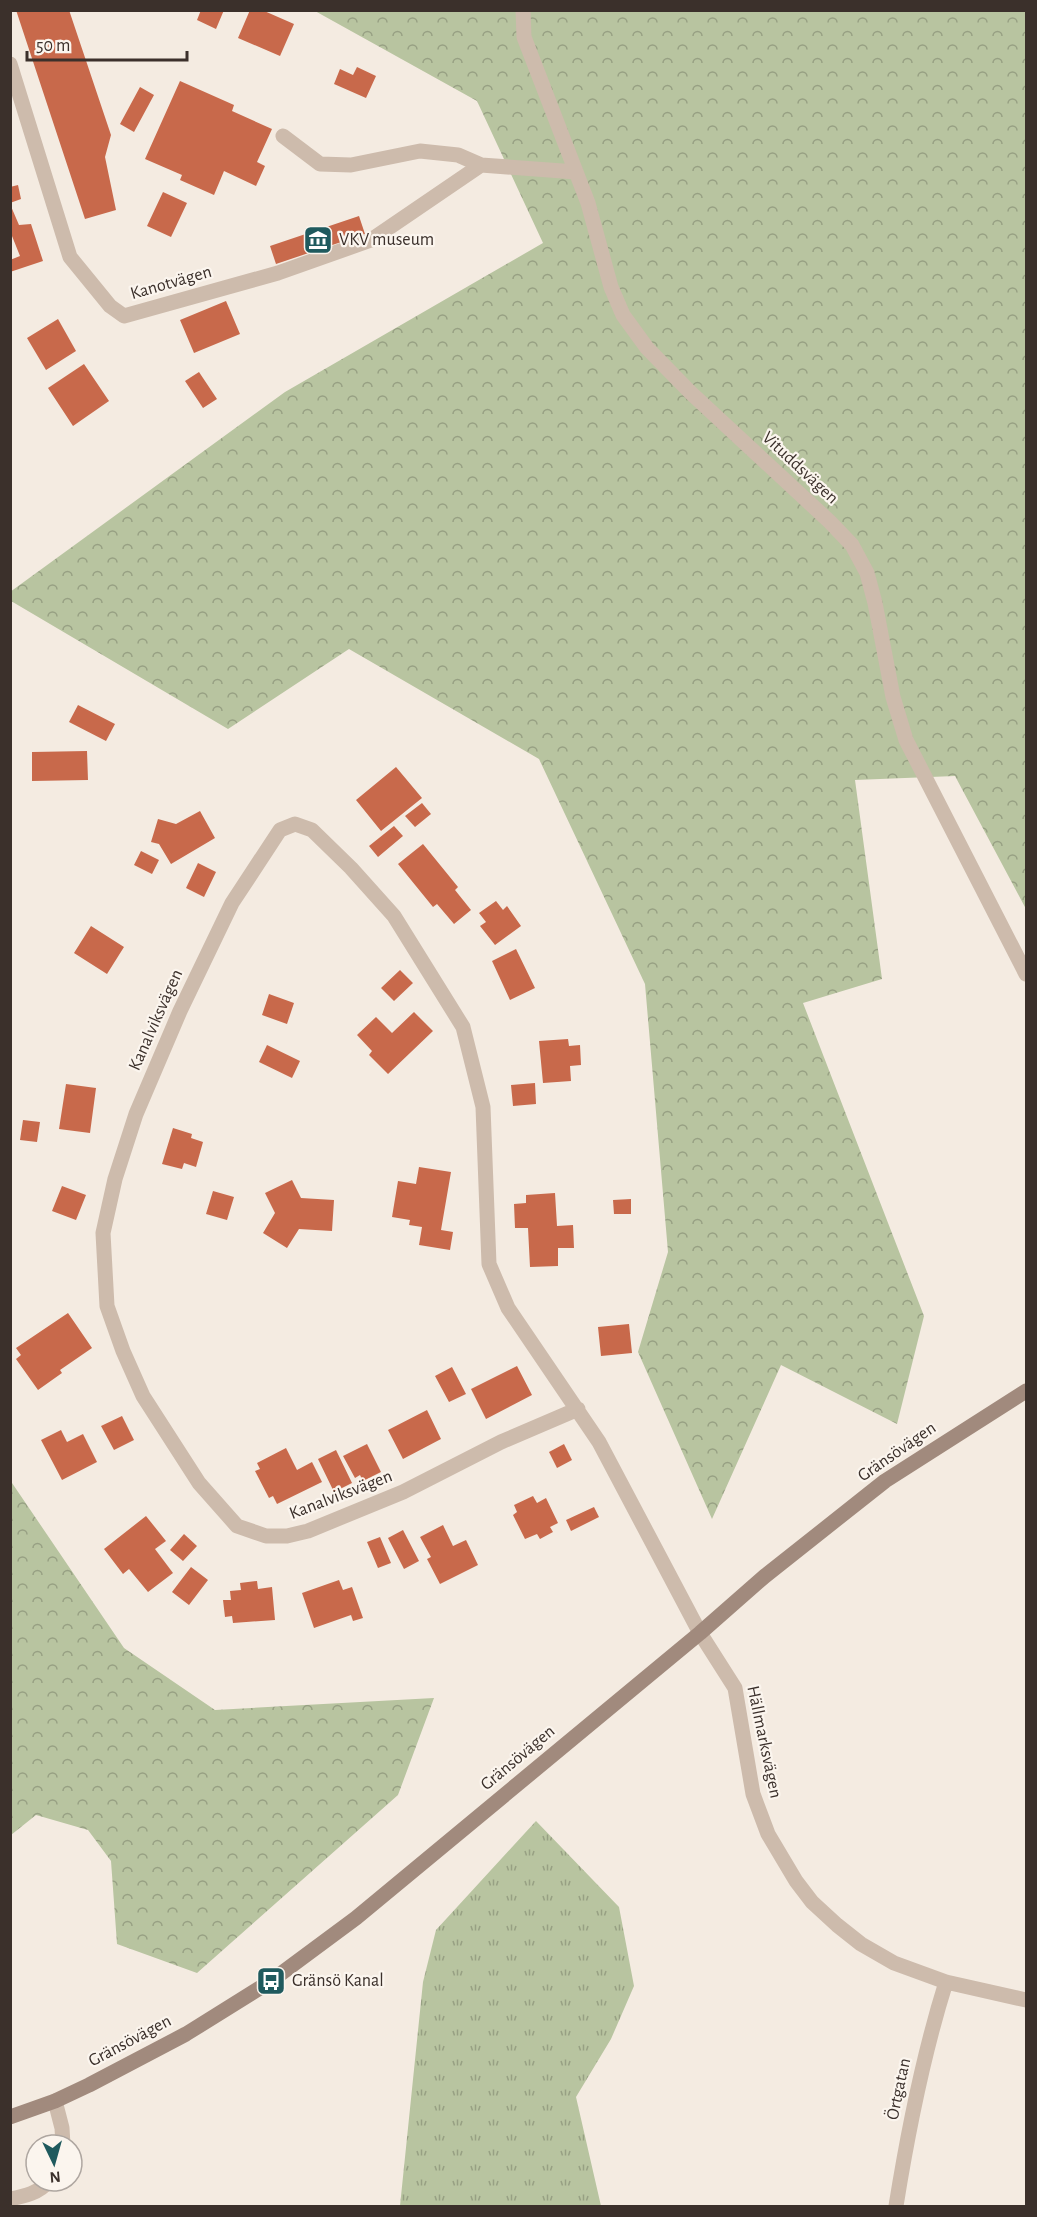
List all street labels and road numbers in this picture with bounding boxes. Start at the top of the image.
street label: Kanotvägen [128,263,214,303]
street label: Vituddsvägen [758,428,842,508]
street label: Kanalviksvägen [126,967,186,1073]
street label: Gränsövägen [855,1419,939,1485]
street label: Kanalviksvägen [287,1467,395,1523]
street label: Hällmarksvägen [743,1684,785,1800]
street label: Gränsövägen [477,1722,559,1794]
street label: Gränsövägen [86,2012,174,2070]
street label: Örtgatan [882,2056,914,2122]

